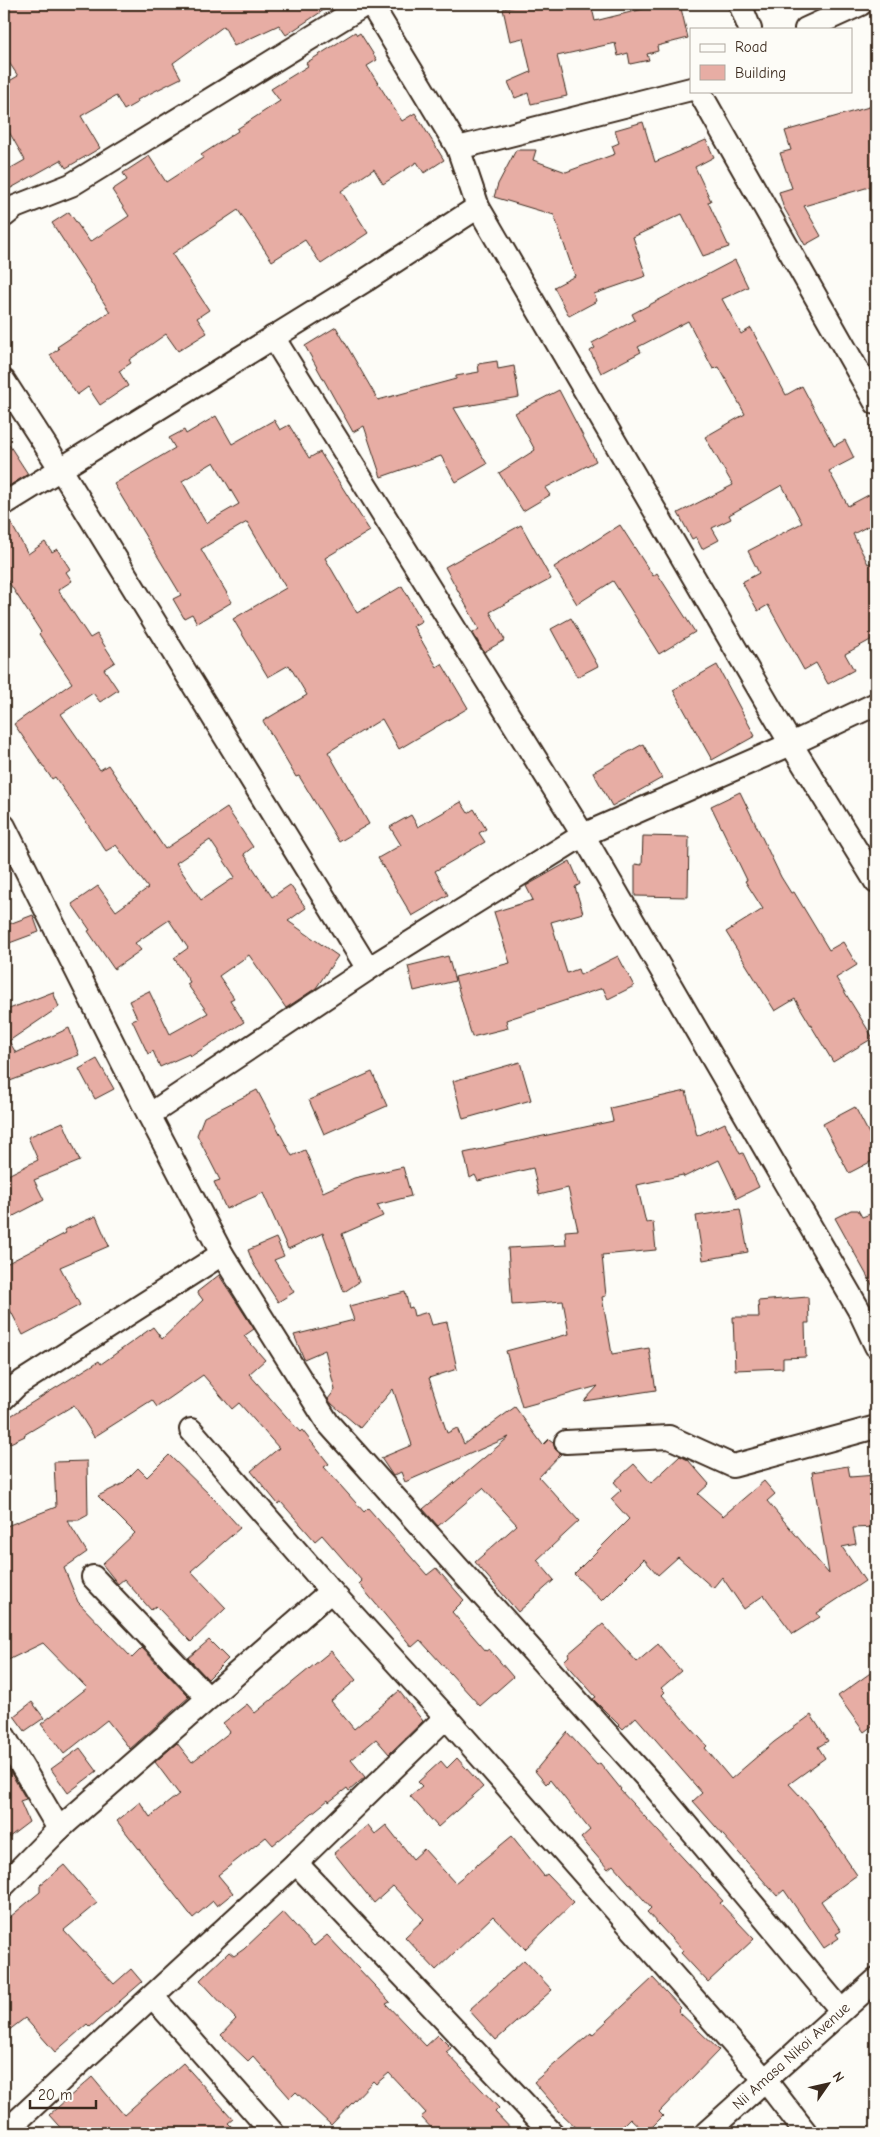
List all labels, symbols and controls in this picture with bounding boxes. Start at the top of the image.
legend [690,28,852,92]
text: Road [735,38,767,56]
text: Building [735,64,786,82]
street label: Nii Amasa Nikoi Avenue [729,1999,853,2113]
north arrow [802,2060,852,2110]
scale bar [30,2077,96,2109]
text: 20 m [38,2086,72,2104]

